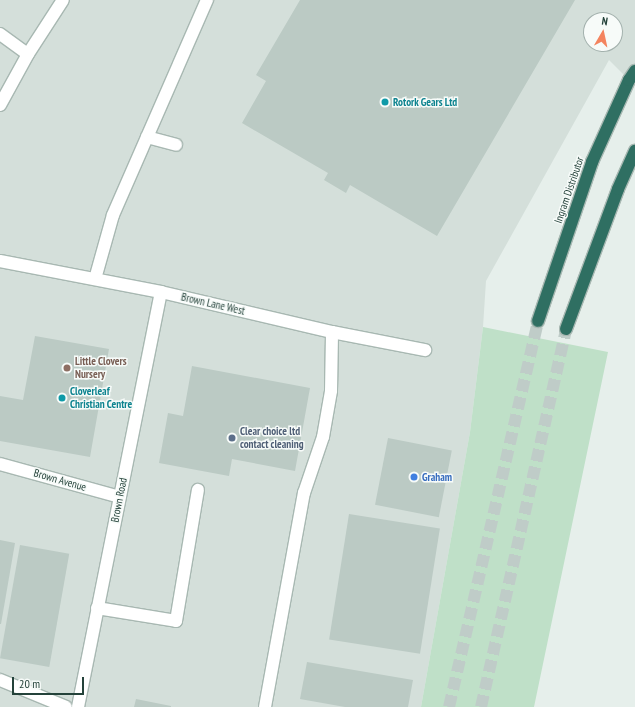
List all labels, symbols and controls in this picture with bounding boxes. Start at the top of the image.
north arrow [583,12,623,52]
text: N [601,14,609,29]
place label: Rotork Gears Ltd [393,95,458,109]
marker: Rotork Gears Ltd [380,97,390,107]
street label: Ingram Distributor [551,155,587,225]
street label: Brown Lane West [180,290,246,318]
place label: Little Clovers Nursery [75,355,127,381]
marker: Little Clovers Nursery [62,363,72,373]
place label: Cloverleaf Christian Centre [70,385,132,411]
marker: Cloverleaf Christian Centre [57,393,67,403]
place label: Clear choice ltd contact cleaning [240,425,304,451]
marker: Clear choice ltd contact cleaning [227,433,237,443]
street label: Brown Avenue [32,466,88,494]
place label: Graham [422,470,452,484]
marker: Graham [409,472,419,482]
street label: Brown Road [108,477,130,523]
scale bar [14,669,86,695]
text: 20 m [19,676,40,691]

